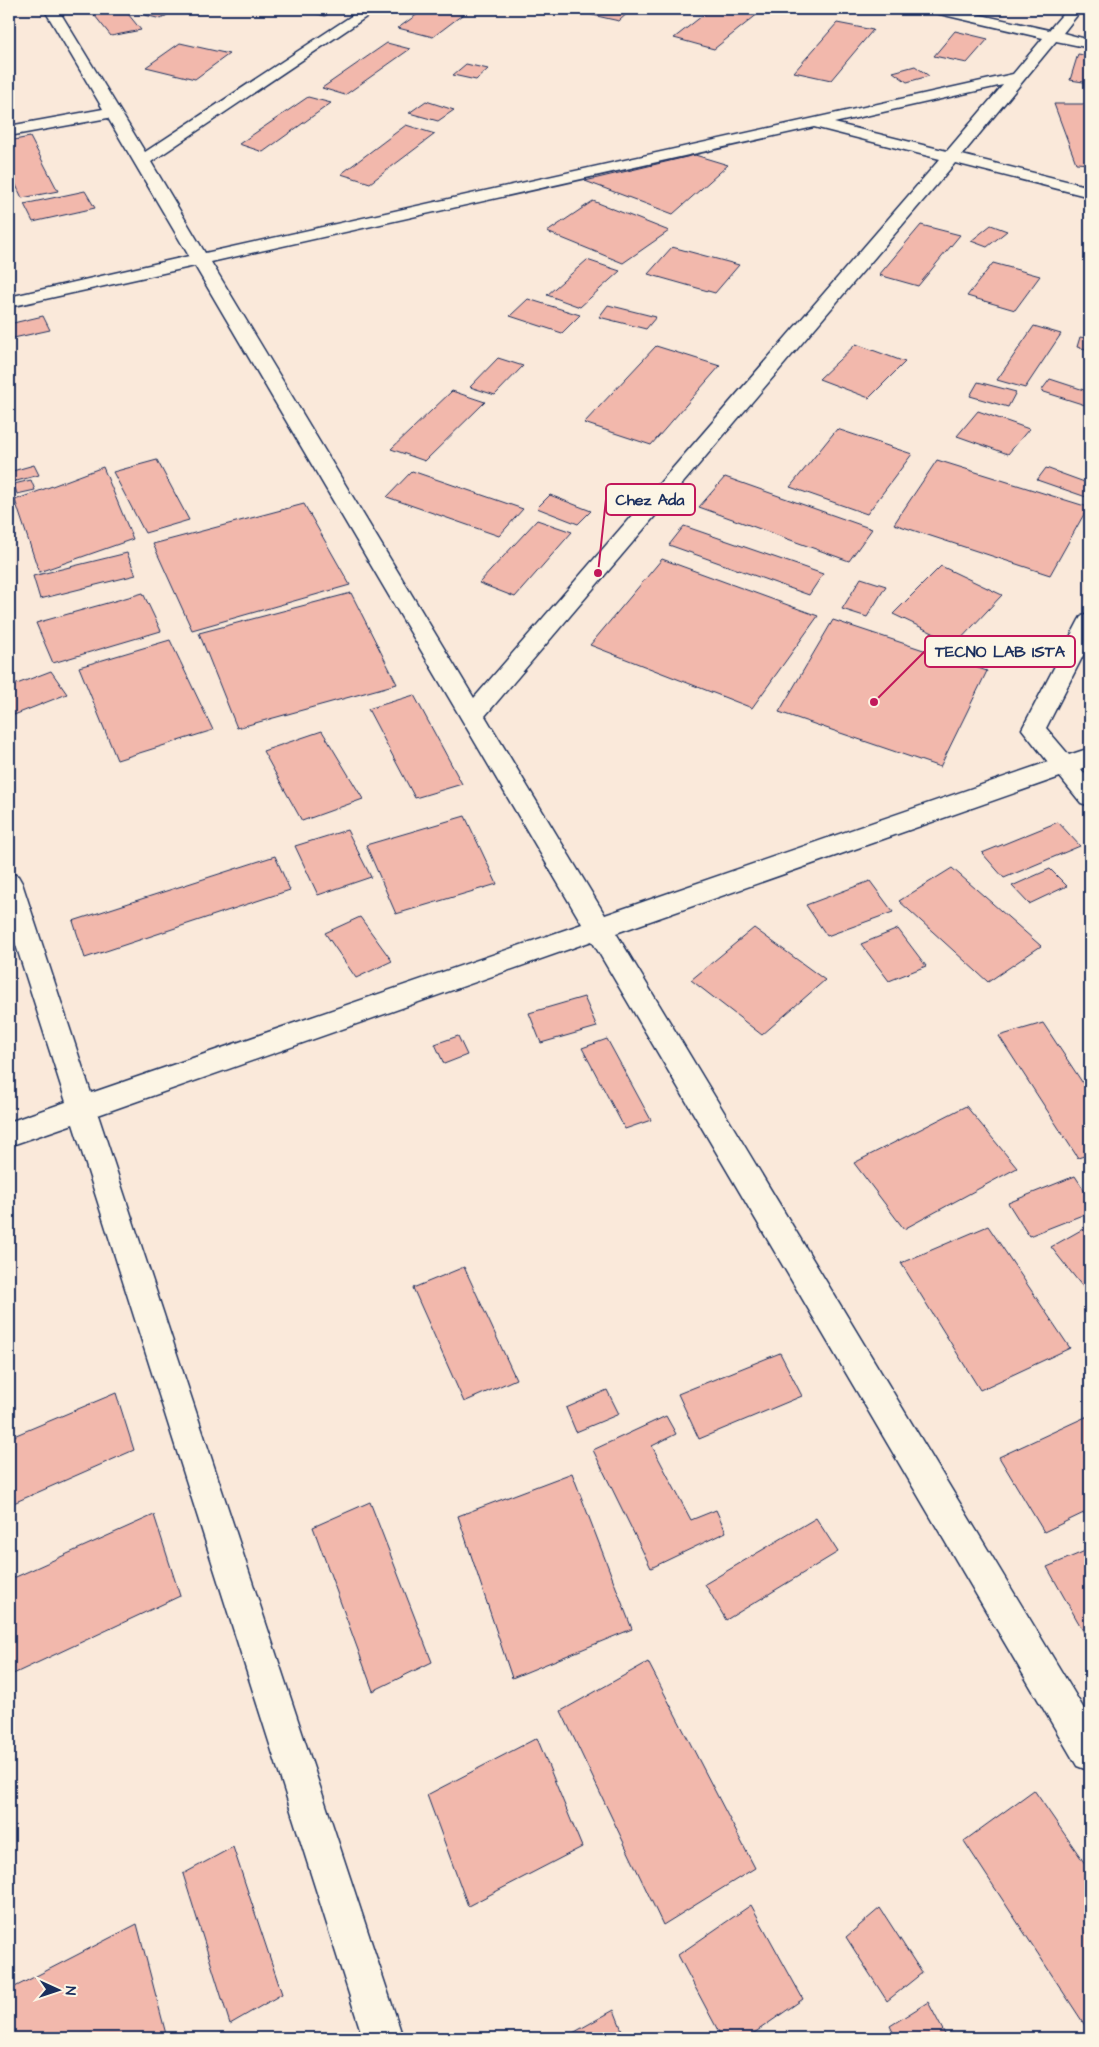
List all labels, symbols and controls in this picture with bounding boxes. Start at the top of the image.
callout: Chez Ada [606,484,695,515]
text: Chez Ada [616,489,685,511]
callout: TECNO LAB ISTA [925,636,1075,667]
text: TECNO LAB ISTA [934,641,1066,663]
north arrow [32,1964,82,2014]
text: N [60,1986,80,1996]

